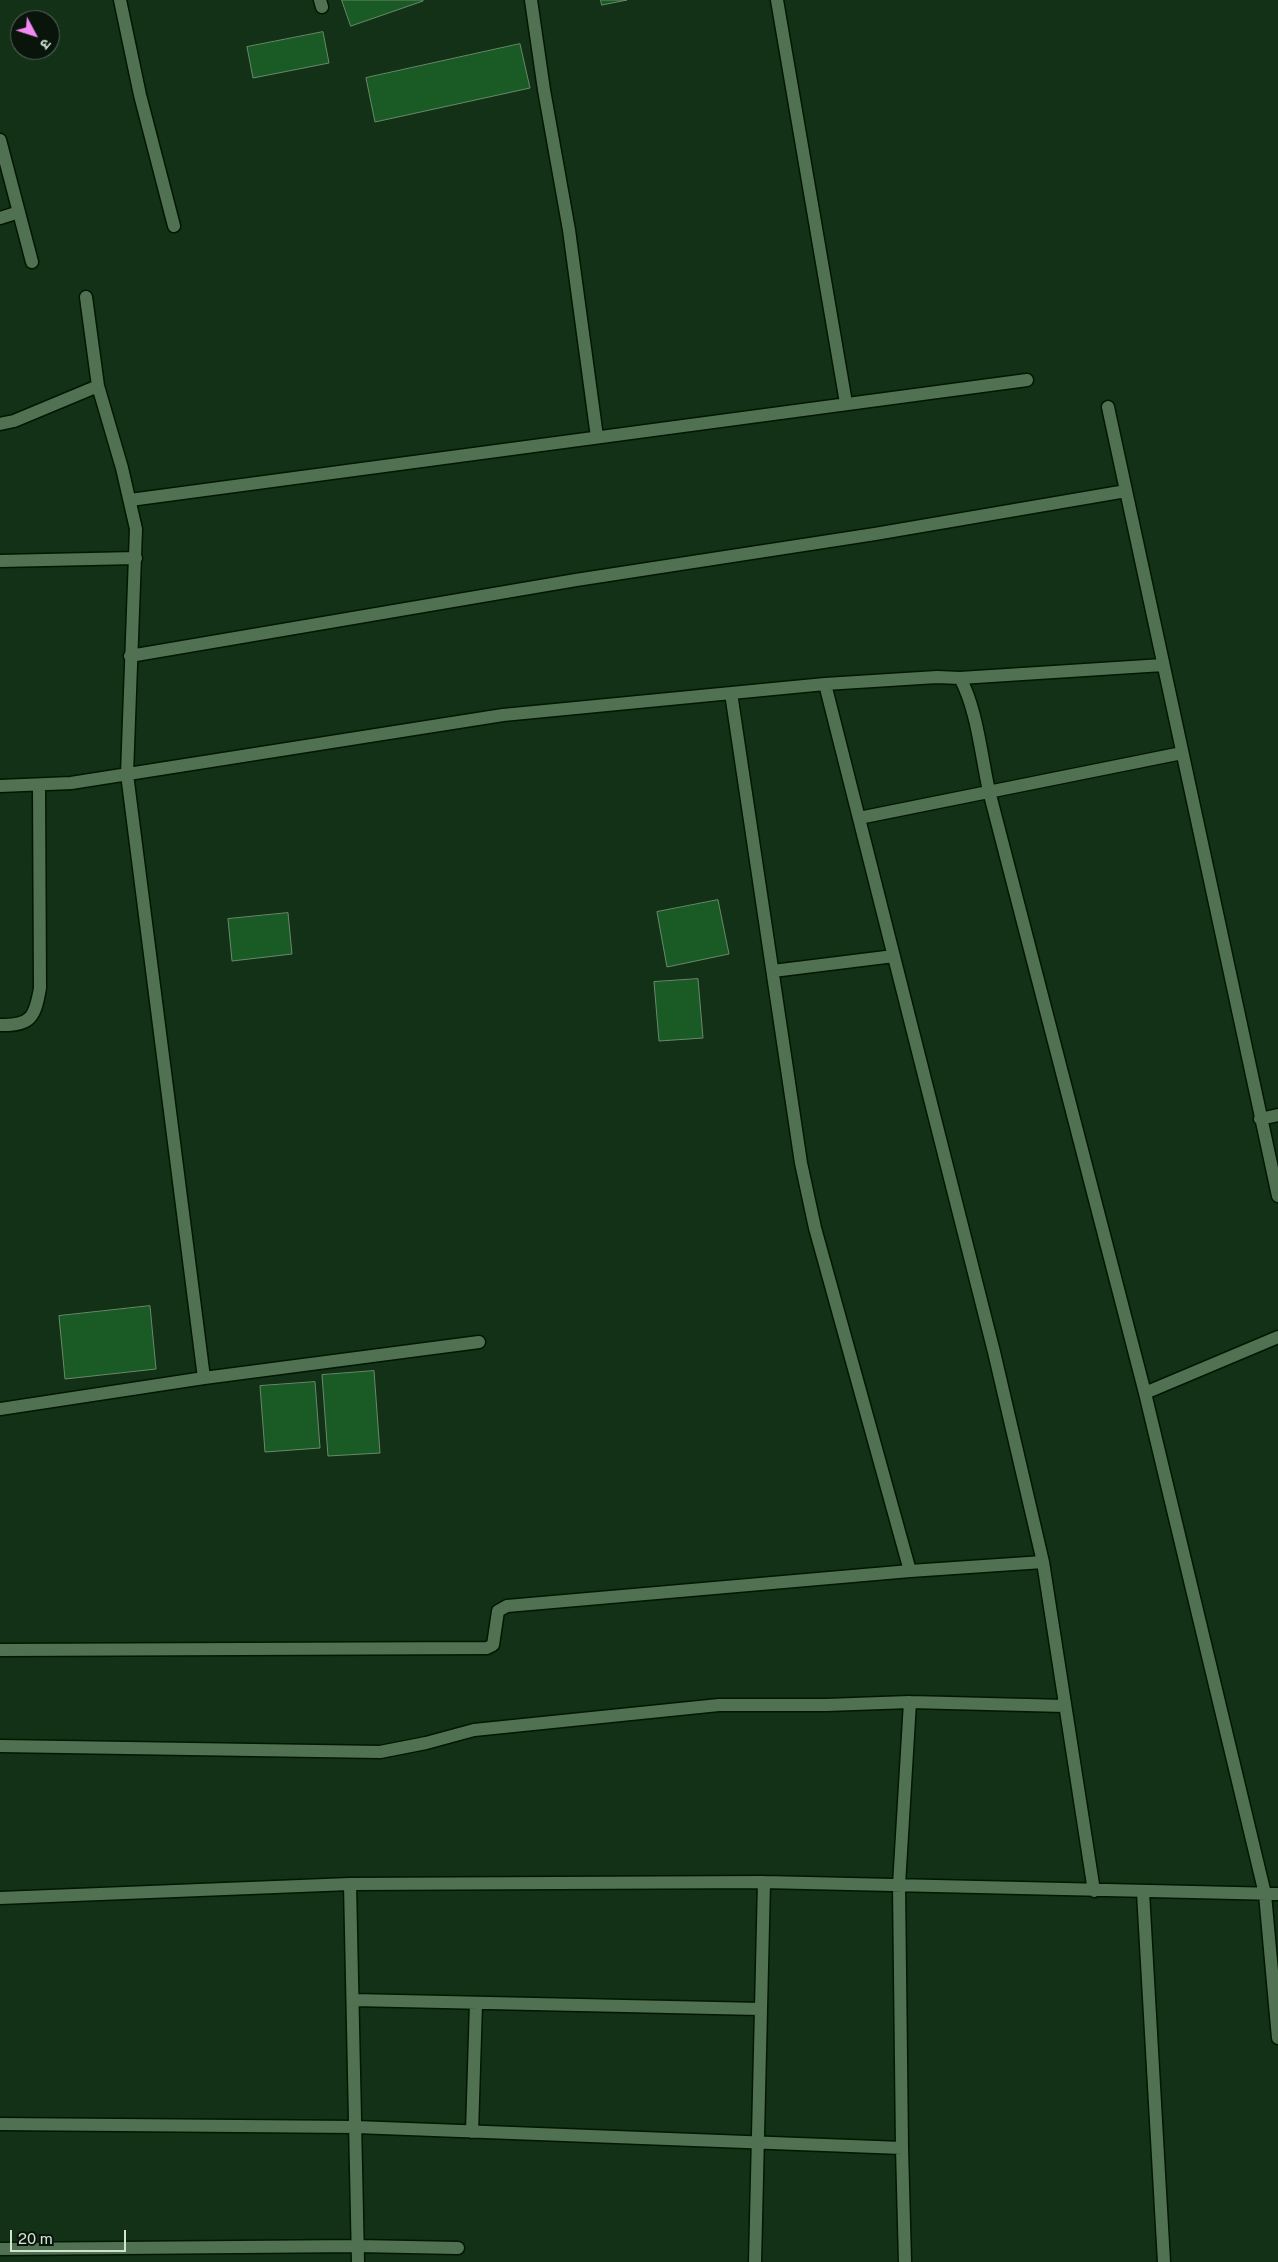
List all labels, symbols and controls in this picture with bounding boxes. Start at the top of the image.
north arrow [10,10,60,60]
text: उ [37,36,54,52]
scale bar [12,2220,129,2252]
text: 20 m [18,2230,53,2247]

